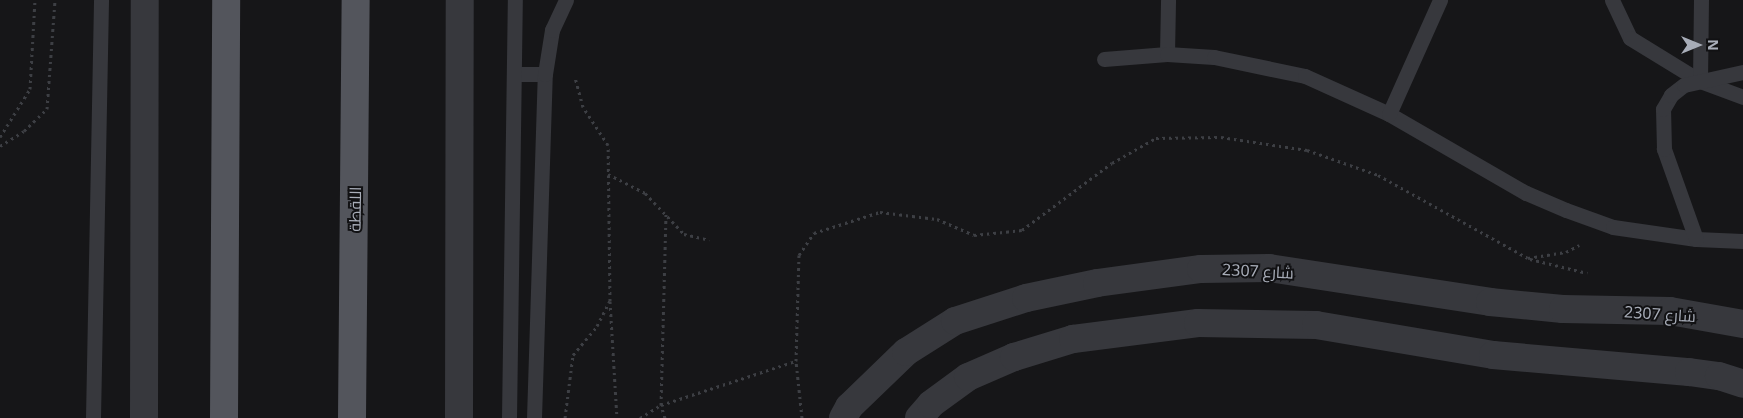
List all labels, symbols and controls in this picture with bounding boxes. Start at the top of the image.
north arrow [1673,20,1723,70]
text: N [1704,39,1723,51]
street label: اللقطة [345,186,365,232]
street label: شارع 2307 [1222,260,1294,282]
street label: شارع 2307 [1624,302,1696,326]

